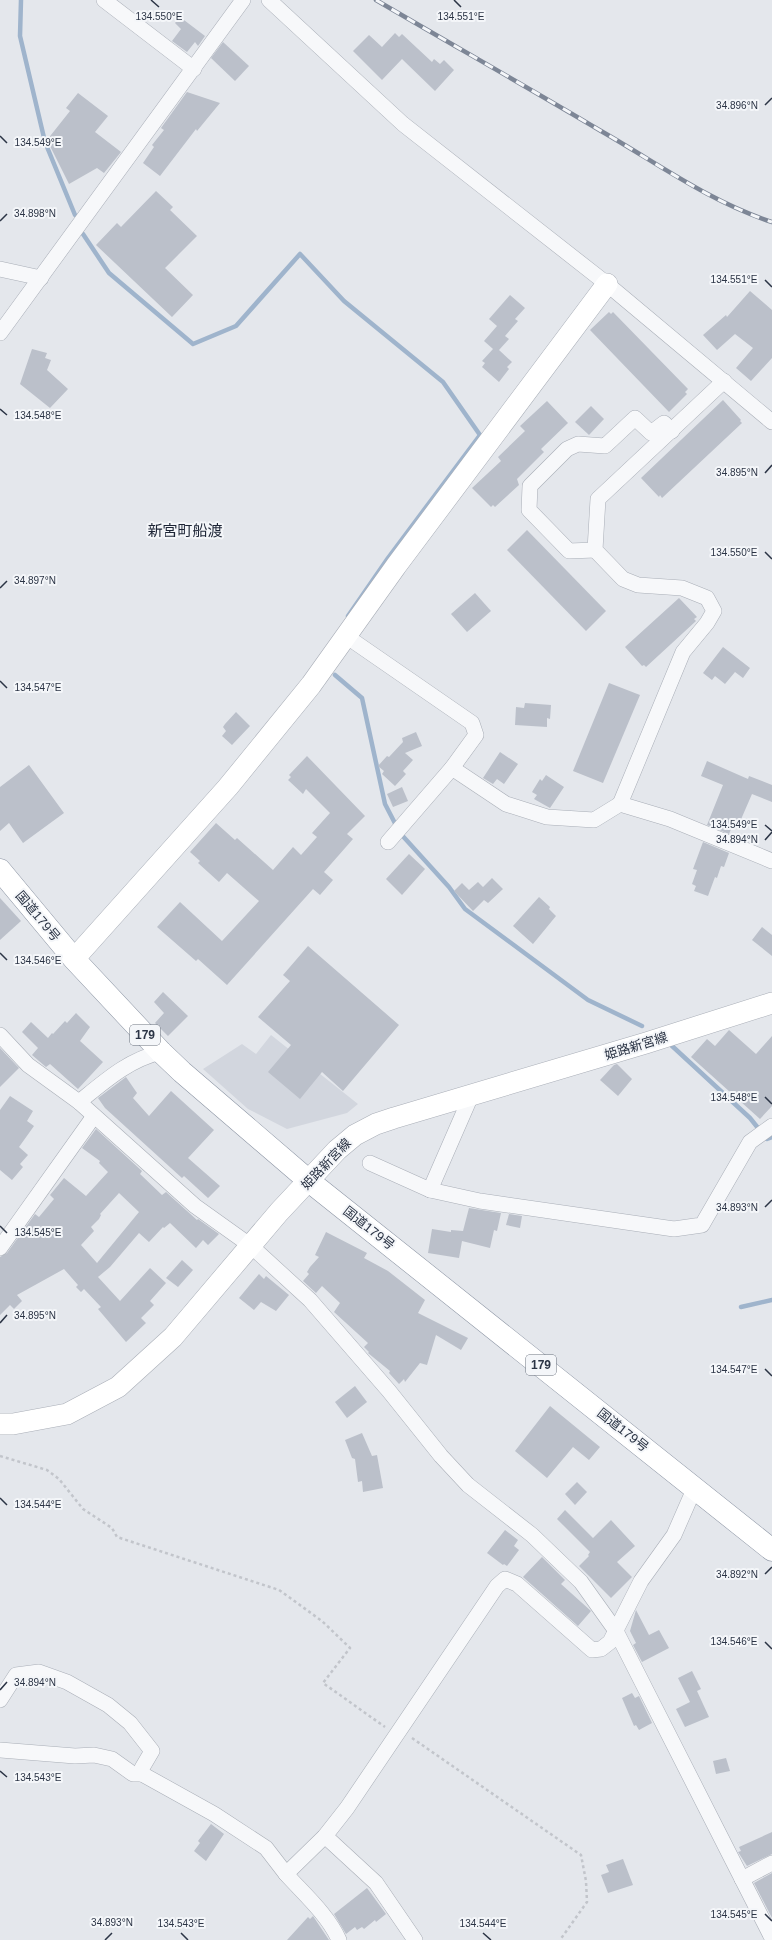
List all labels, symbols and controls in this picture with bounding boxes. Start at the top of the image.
text: 134.550°E [136,11,183,22]
text: 134.551°E [438,11,485,22]
text: 34.896°N [716,100,758,111]
text: 134.549°E [15,137,62,148]
text: 34.898°N [14,208,56,219]
text: 134.551°E [711,274,758,285]
text: 134.548°E [15,410,62,421]
text: 34.895°N [716,467,758,478]
district label: 新宮町船渡 [147,522,223,539]
text: 134.550°E [711,547,758,558]
text: 34.897°N [14,575,56,586]
text: 134.547°E [15,682,62,693]
text: 134.549°E [711,819,758,830]
text: 34.894°N [716,834,758,845]
street label: 国道179号 [13,888,63,944]
text: 134.546°E [15,955,62,966]
road number: 179 [130,1025,160,1045]
street label: 姫路新宮線 [603,1029,669,1063]
text: 134.548°E [711,1092,758,1103]
street label: 姫路新宮線 [298,1135,354,1193]
text: 34.893°N [716,1202,758,1213]
street label: 国道179号 [340,1203,398,1253]
text: 134.545°E [15,1227,62,1238]
text: 34.895°N [14,1310,56,1321]
road number: 179 [526,1355,556,1375]
text: 134.547°E [711,1364,758,1375]
street label: 国道179号 [594,1405,652,1455]
text: 134.544°E [15,1499,62,1510]
text: 34.892°N [716,1569,758,1580]
text: 134.546°E [711,1636,758,1647]
text: 34.894°N [14,1677,56,1688]
text: 134.543°E [15,1772,62,1783]
text: 134.545°E [711,1909,758,1920]
text: 34.893°N [91,1917,133,1928]
text: 134.543°E [158,1918,205,1929]
text: 134.544°E [460,1918,507,1929]

